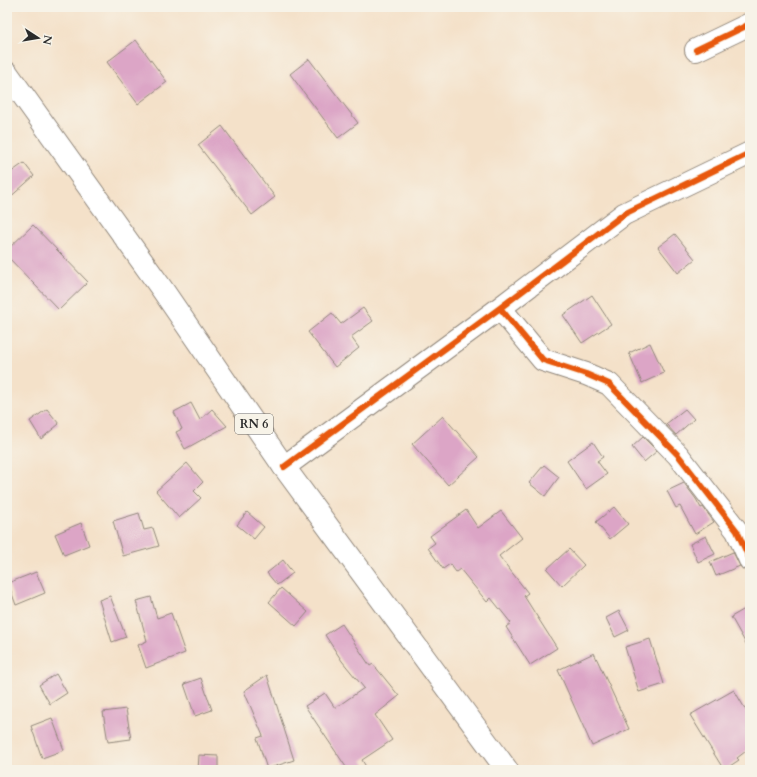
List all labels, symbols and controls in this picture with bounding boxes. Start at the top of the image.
north arrow [18,18,58,58]
text: N [39,34,56,47]
road number: RN 6 [235,414,273,434]

